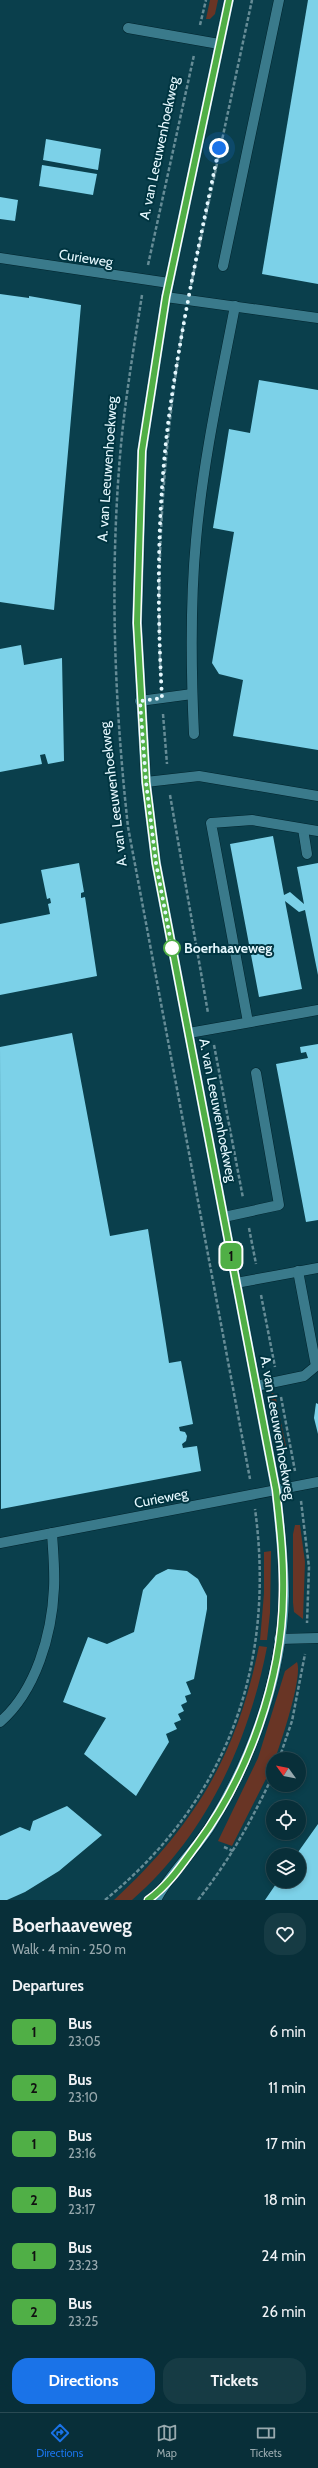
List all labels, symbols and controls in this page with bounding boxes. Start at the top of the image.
street label: A. van Leeuwenhoekweg [135,74,183,221]
your location [209,138,229,158]
street label: Curieweg [58,245,115,271]
street label: A. van Leeuwenhoekweg [93,395,121,542]
street label: A. van Leeuwenhoekweg [95,720,131,867]
marker: Boerhaaveweg [163,939,181,957]
place label: Boerhaaveweg [184,939,272,957]
street label: A. van Leeuwenhoekweg [195,1037,241,1184]
line badge: 1 [218,1243,244,1269]
text: 1 [228,1247,234,1265]
street label: A. van Leeuwenhoekweg [256,1355,300,1502]
street label: Curieweg [133,1484,190,1512]
north arrow [266,1752,306,1792]
map controls [266,1752,306,1888]
button: locate [266,1800,306,1840]
button: layers [266,1848,306,1888]
button: heart [264,1913,306,1955]
text: Boerhaaveweg [12,1914,132,1937]
text: Walk · 4 min · 250 m [12,1941,126,1957]
text: Departures [12,1977,84,1995]
text: Bus [68,2015,92,2033]
text: 1 [31,2023,37,2041]
text: 6 min [269,2023,306,2041]
text: 23:05 [68,2033,101,2049]
text: Bus [68,2071,92,2089]
text: 2 [30,2079,38,2097]
text: 11 min [268,2079,306,2097]
text: 23:10 [68,2089,98,2105]
text: Bus [68,2127,92,2145]
text: 1 [31,2135,37,2153]
text: 17 min [265,2135,306,2153]
text: 23:16 [68,2145,96,2161]
text: Bus [68,2183,92,2201]
text: 2 [30,2191,38,2209]
text: 18 min [264,2191,306,2209]
text: 23:17 [68,2201,95,2217]
text: Bus [68,2239,92,2257]
text: 1 [31,2247,37,2265]
text: 24 min [261,2247,306,2265]
text: 23:23 [68,2257,98,2273]
text: Bus [68,2295,92,2313]
text: 2 [30,2303,38,2321]
text: 26 min [262,2303,306,2321]
text: 23:25 [68,2313,98,2329]
button: Directions [12,2358,155,2404]
button: Tickets [163,2358,306,2404]
tab: Directions [36,2422,83,2460]
tab: Map [156,2422,178,2460]
tab: Tickets [250,2422,282,2460]

